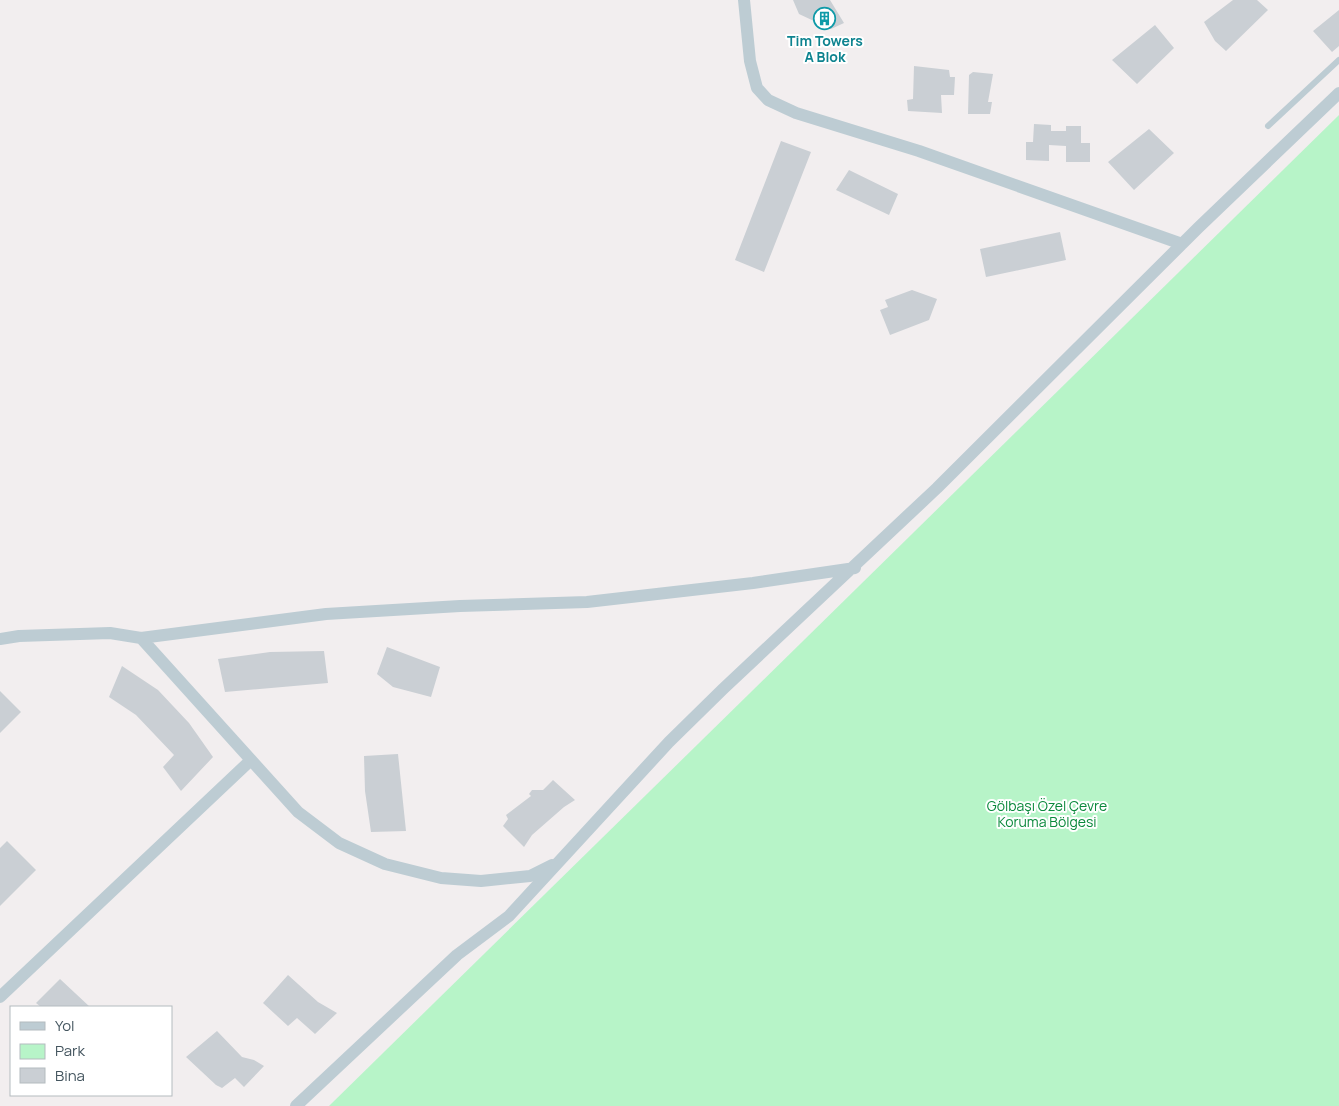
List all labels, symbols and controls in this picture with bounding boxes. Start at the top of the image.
building icon: Tim Towers A Blok [813,6,837,30]
place label: Tim Towers A Blok [787,31,863,66]
park label: Gölbaşı Özel Çevre Koruma Bölgesi [987,796,1107,831]
legend [10,1006,172,1096]
text: Yol [55,1015,75,1036]
text: Park [55,1040,85,1061]
text: Bina [55,1065,85,1086]

